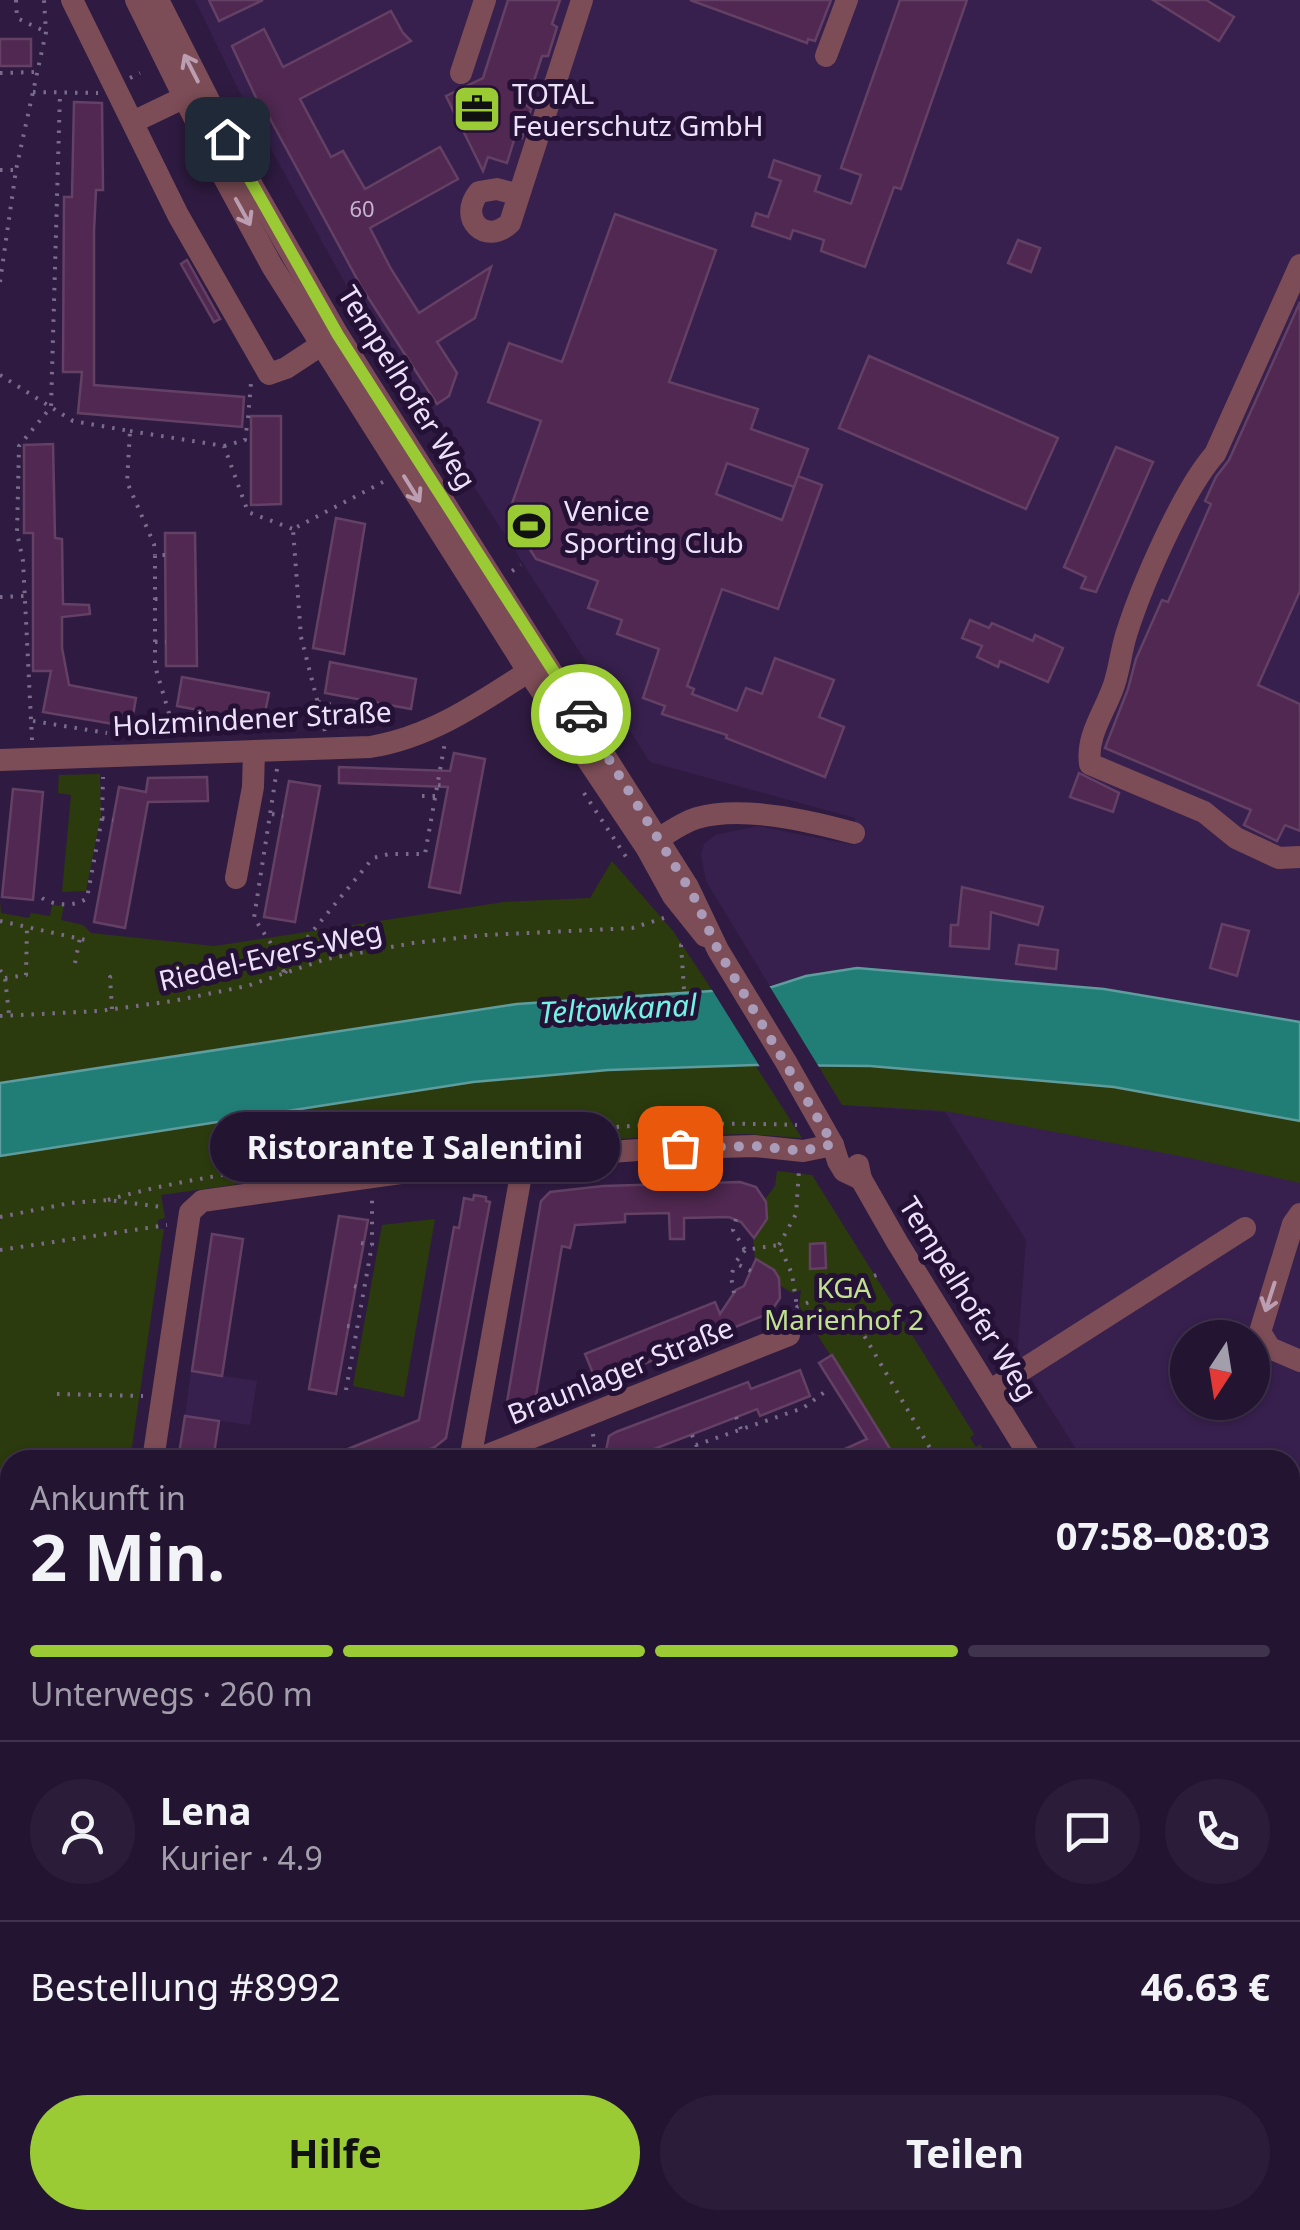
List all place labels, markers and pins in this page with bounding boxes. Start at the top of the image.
place label: TOTAL Feuerschutz GmbH [512,74,764,144]
office icon: TOTAL Feuerschutz GmbH [451,83,503,135]
pin [185,97,270,182]
place label: Venice Sporting Club [564,491,744,561]
sports icon: Venice Sporting Club [503,500,555,552]
pin [638,1106,723,1191]
callout: Ristorante I Salentini [210,1113,620,1183]

